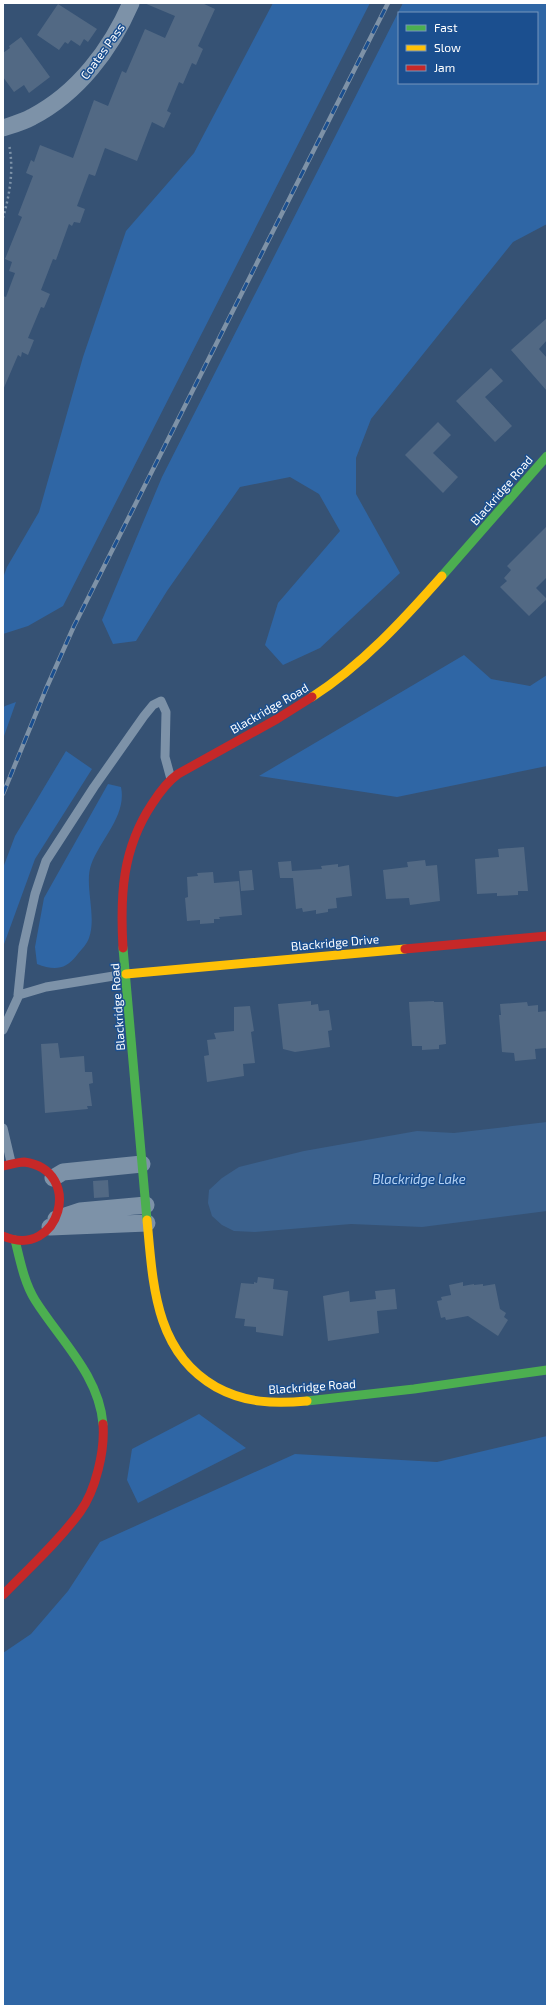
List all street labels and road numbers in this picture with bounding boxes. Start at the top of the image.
street label: Coates Pass [77,20,127,82]
street label: Blackridge Road [467,452,535,528]
street label: Blackridge Road [228,680,310,736]
street label: Blackridge Drive [290,931,380,953]
street label: Blackridge Road [107,963,127,1051]
street label: Blackridge Road [268,1376,356,1396]

